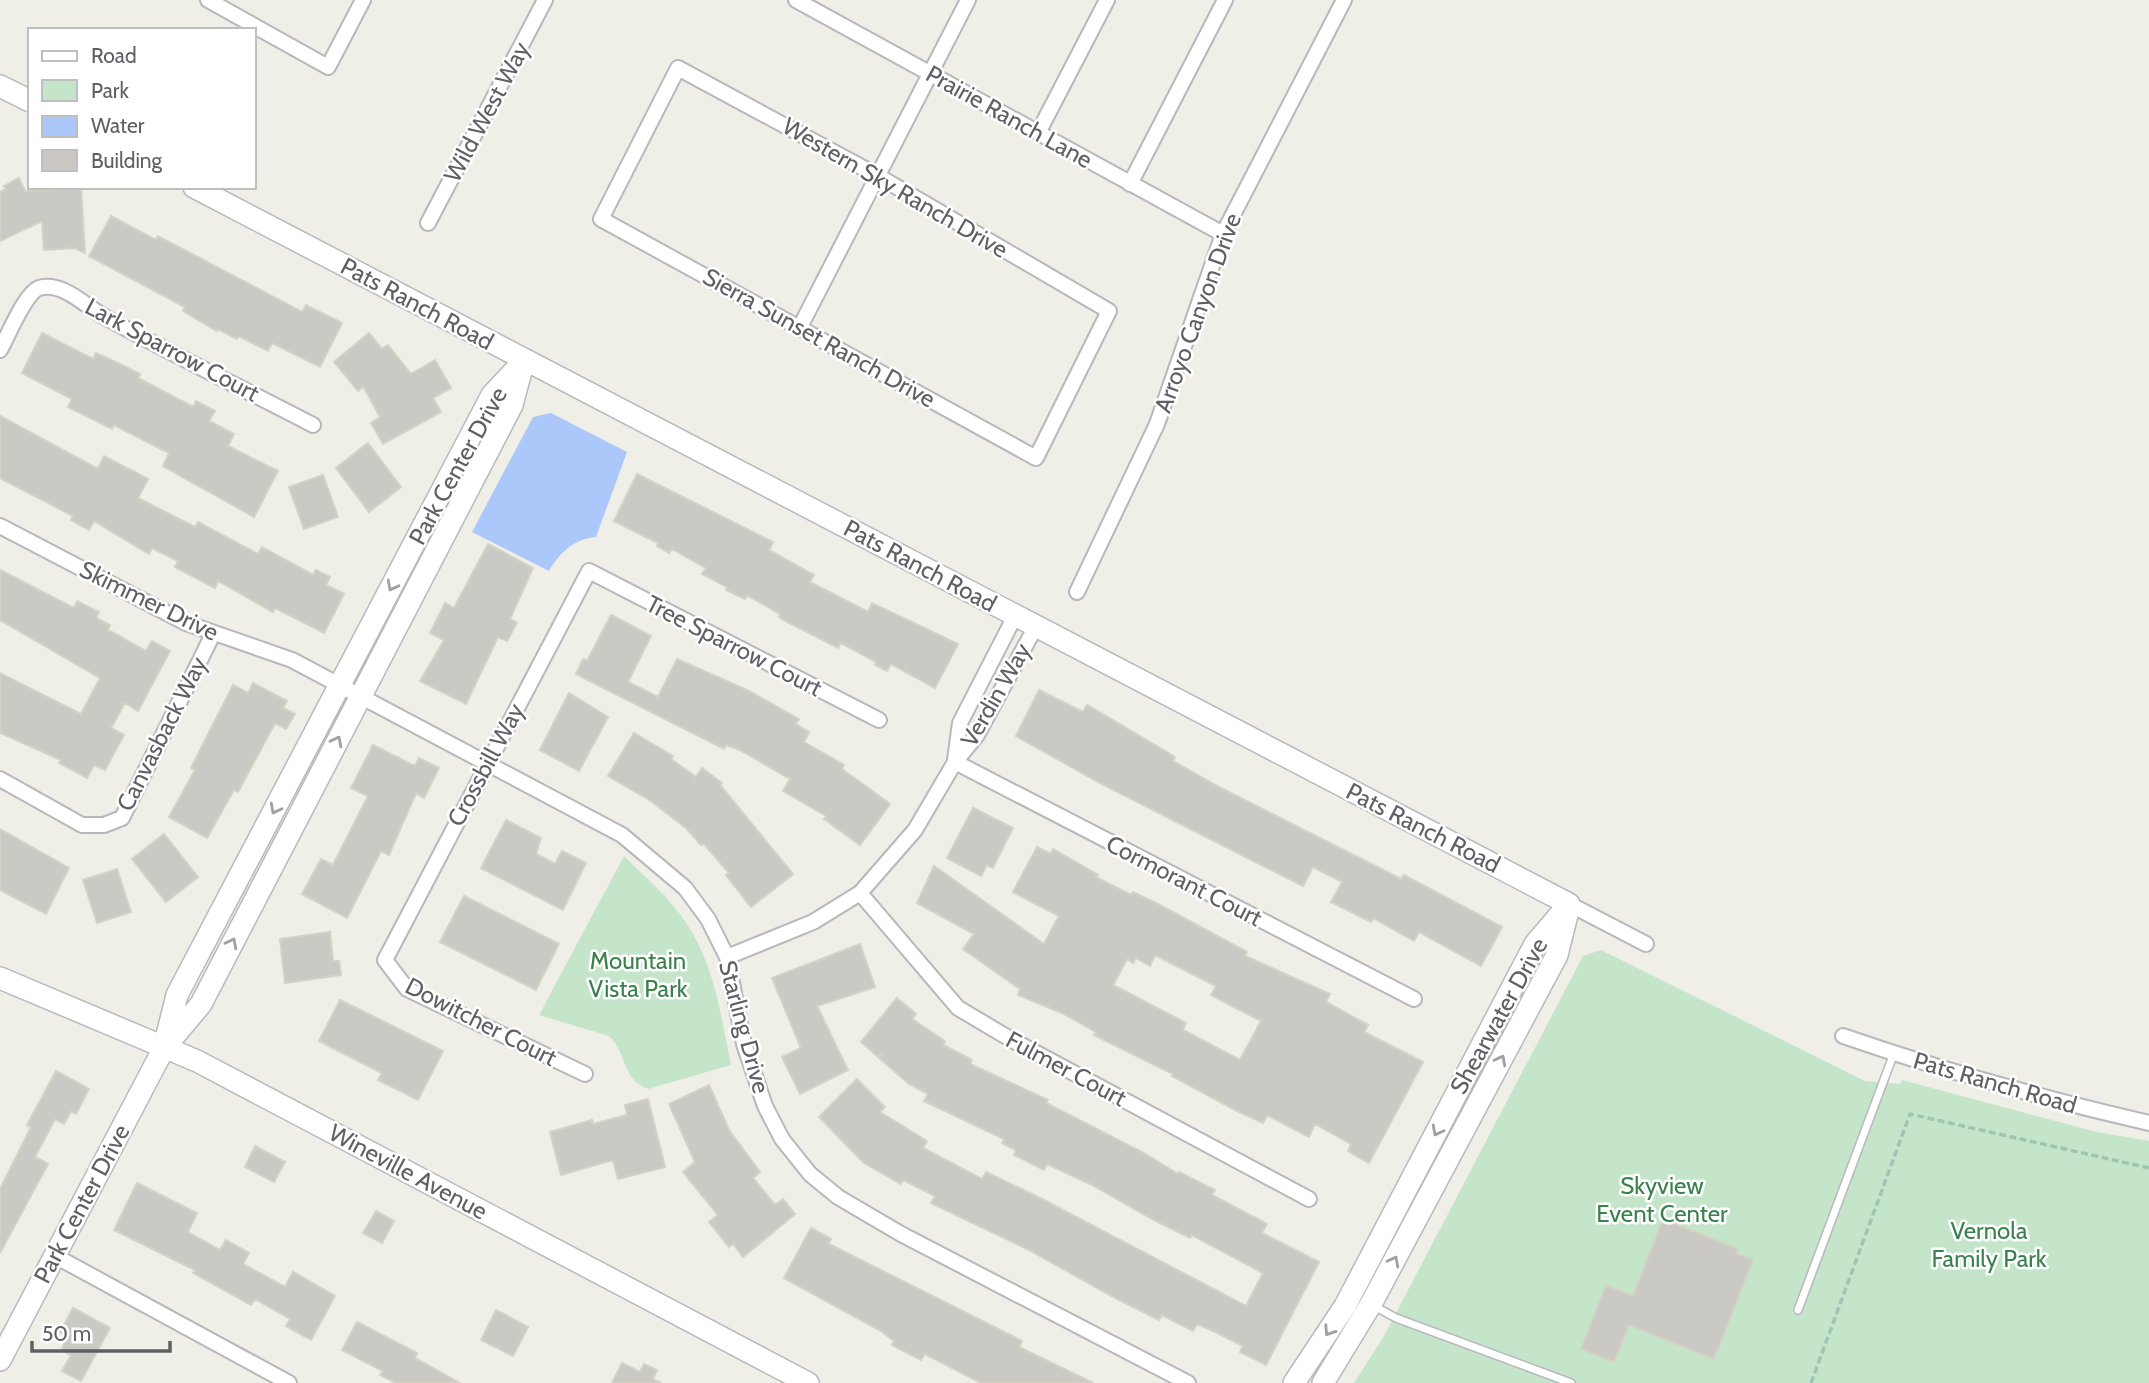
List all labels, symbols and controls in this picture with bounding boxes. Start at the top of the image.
legend [28,28,256,189]
street label: Wild West Way [438,37,536,187]
text: Road [91,43,137,68]
street label: Prairie Ranch Lane [921,59,1098,174]
text: Park [91,78,129,103]
street label: Western Sky Ranch Drive [777,111,1013,264]
text: Water [91,113,145,138]
text: Building [91,148,163,173]
street label: Arroyo Canyon Drive [1148,209,1247,417]
street label: Pats Ranch Road [336,251,499,356]
street label: Sierra Sunset Ranch Drive [698,262,940,414]
street label: Lark Sparrow Court [80,292,264,408]
street label: Park Center Drive [402,382,513,550]
street label: Pats Ranch Road [839,513,1002,618]
street label: Skimmer Drive [75,554,223,647]
one-way arrow [387,579,400,591]
street label: Tree Sparrow Court [642,589,827,702]
street label: Verdin Way [954,638,1037,752]
street label: Canvasback Way [110,652,213,816]
street label: Crossbill Way [441,698,530,831]
one-way arrow [329,736,343,748]
street label: Pats Ranch Road [1341,776,1505,879]
one-way arrow [270,802,283,814]
street label: Cormorant Court [1101,829,1267,932]
street label: Shearwater Drive [1444,933,1553,1099]
one-way arrow [224,938,238,950]
park label: Mountain Vista Park [589,946,688,1003]
street label: Starling Drive [713,957,776,1096]
street label: Dowitcher Court [401,971,562,1072]
street label: Fulmer Court [1001,1025,1131,1112]
street label: Pats Ranch Road [1910,1045,2080,1120]
one-way arrow [1493,1055,1506,1067]
street label: Wineville Avenue [324,1118,492,1225]
street label: Park Center Drive [28,1119,136,1288]
one-way arrow [1431,1124,1445,1136]
park label: Skyview Event Center [1596,1171,1728,1228]
park label: Vernola Family Park [1931,1216,2047,1273]
one-way arrow [1386,1255,1400,1268]
scale bar [32,1310,170,1354]
text: 50 m [42,1321,91,1346]
one-way arrow [1324,1323,1337,1336]

